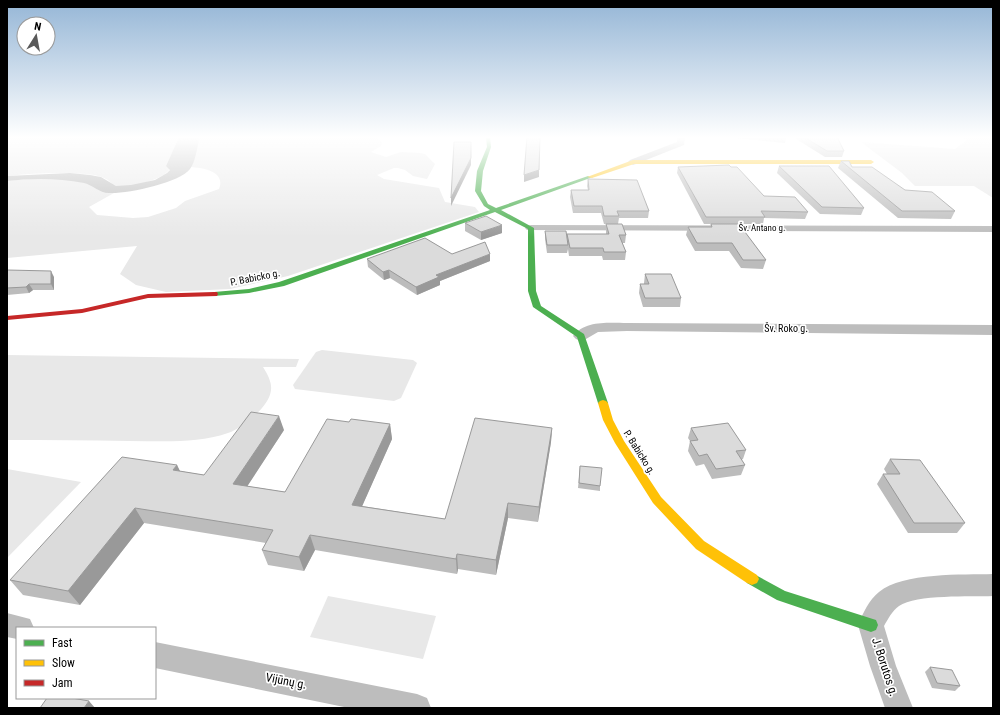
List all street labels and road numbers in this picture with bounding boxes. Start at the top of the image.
street label: Šv. Antano g. [739,222,785,233]
street label: P. Babicko g. [229,267,281,288]
street label: Šv. Roko g. [764,322,808,334]
street label: P. Babicko g. [622,428,658,477]
street label: J. Borutos g. [869,636,901,698]
street label: Vijūnų g. [264,670,308,692]

